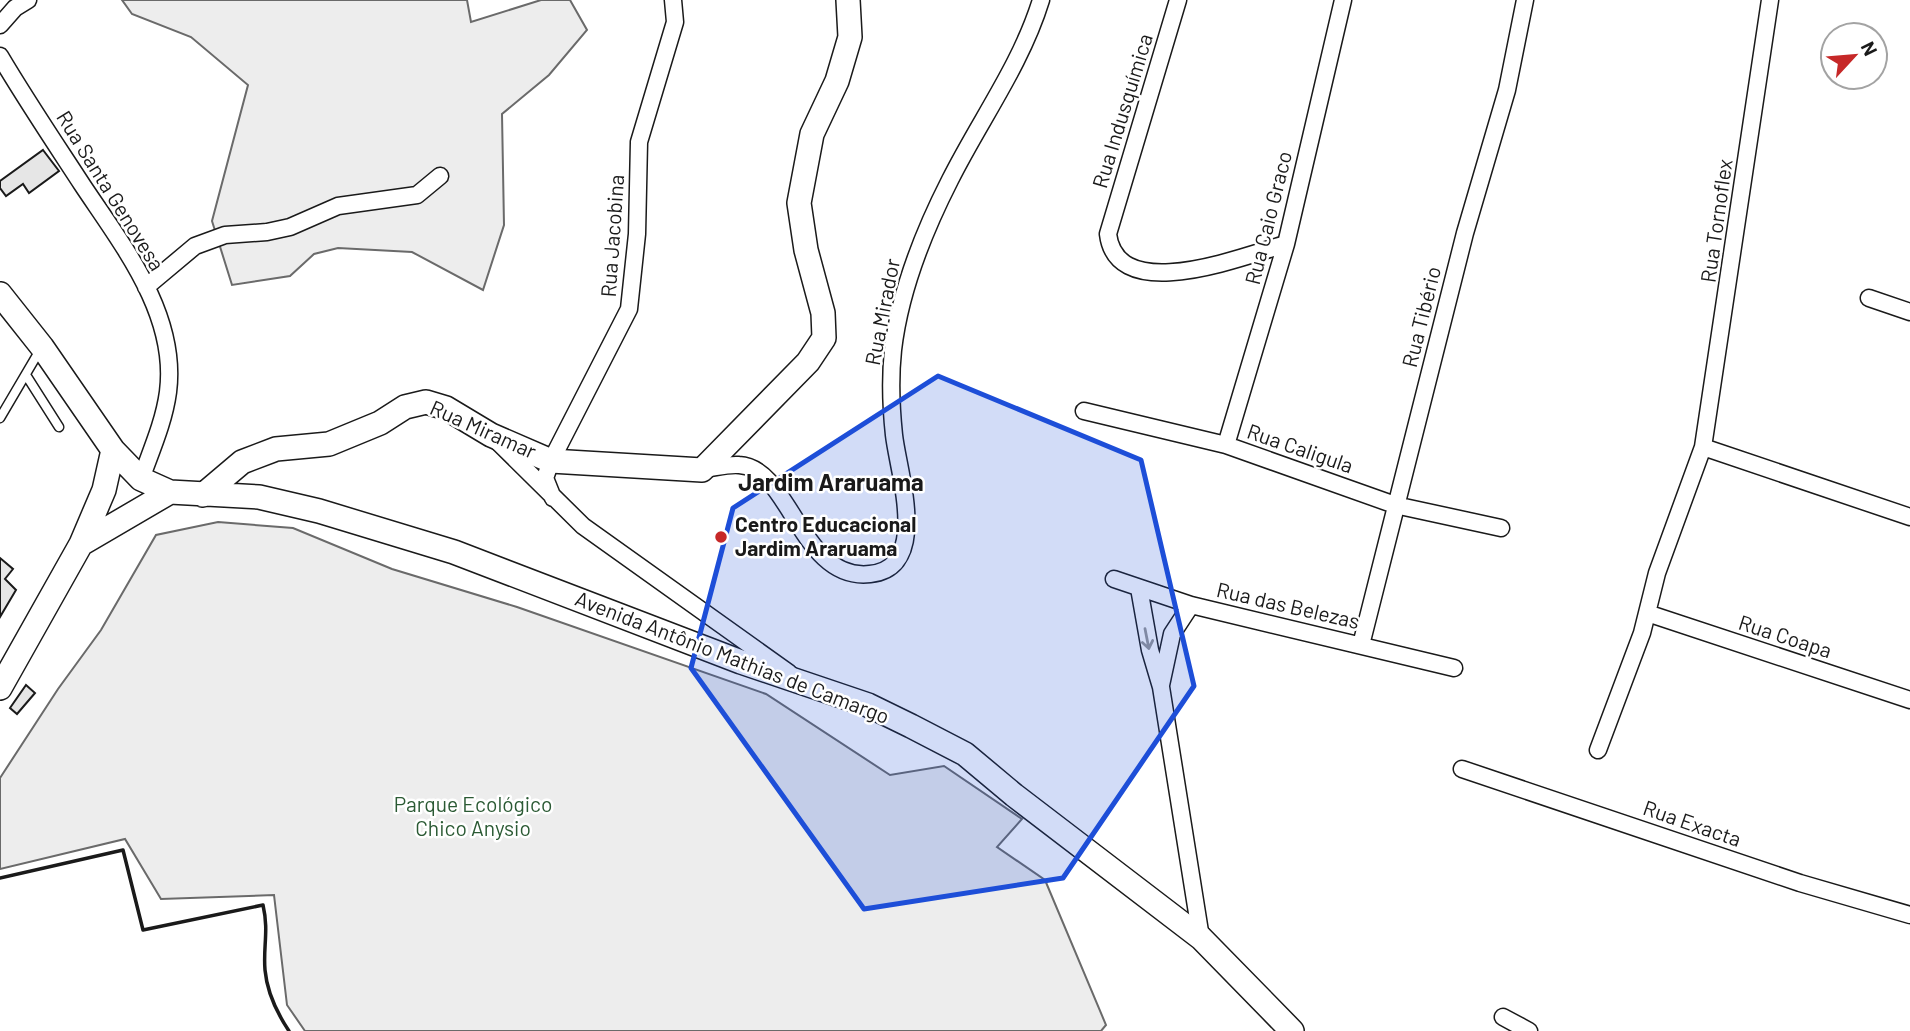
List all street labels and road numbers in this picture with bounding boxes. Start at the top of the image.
street label: Rua Indusquímica [1086,30,1157,191]
street label: Rua Santa Genovesa [52,106,171,275]
street label: Rua Caio Graco [1239,148,1296,287]
street label: Rua Tornoflex [1694,157,1737,284]
street label: Rua Jacobina [595,174,628,298]
street label: Rua Mirador [859,256,904,367]
street label: Rua Tibério [1396,264,1445,370]
street label: Rua Miramar [427,394,541,463]
street label: Rua Caligula [1244,418,1357,477]
street label: Rua das Belezas [1214,576,1362,633]
street label: Avenida Antônio Mathias de Camargo [572,585,893,728]
street label: Rua Coapa [1736,609,1835,662]
street label: Rua Exacta [1640,794,1745,851]

